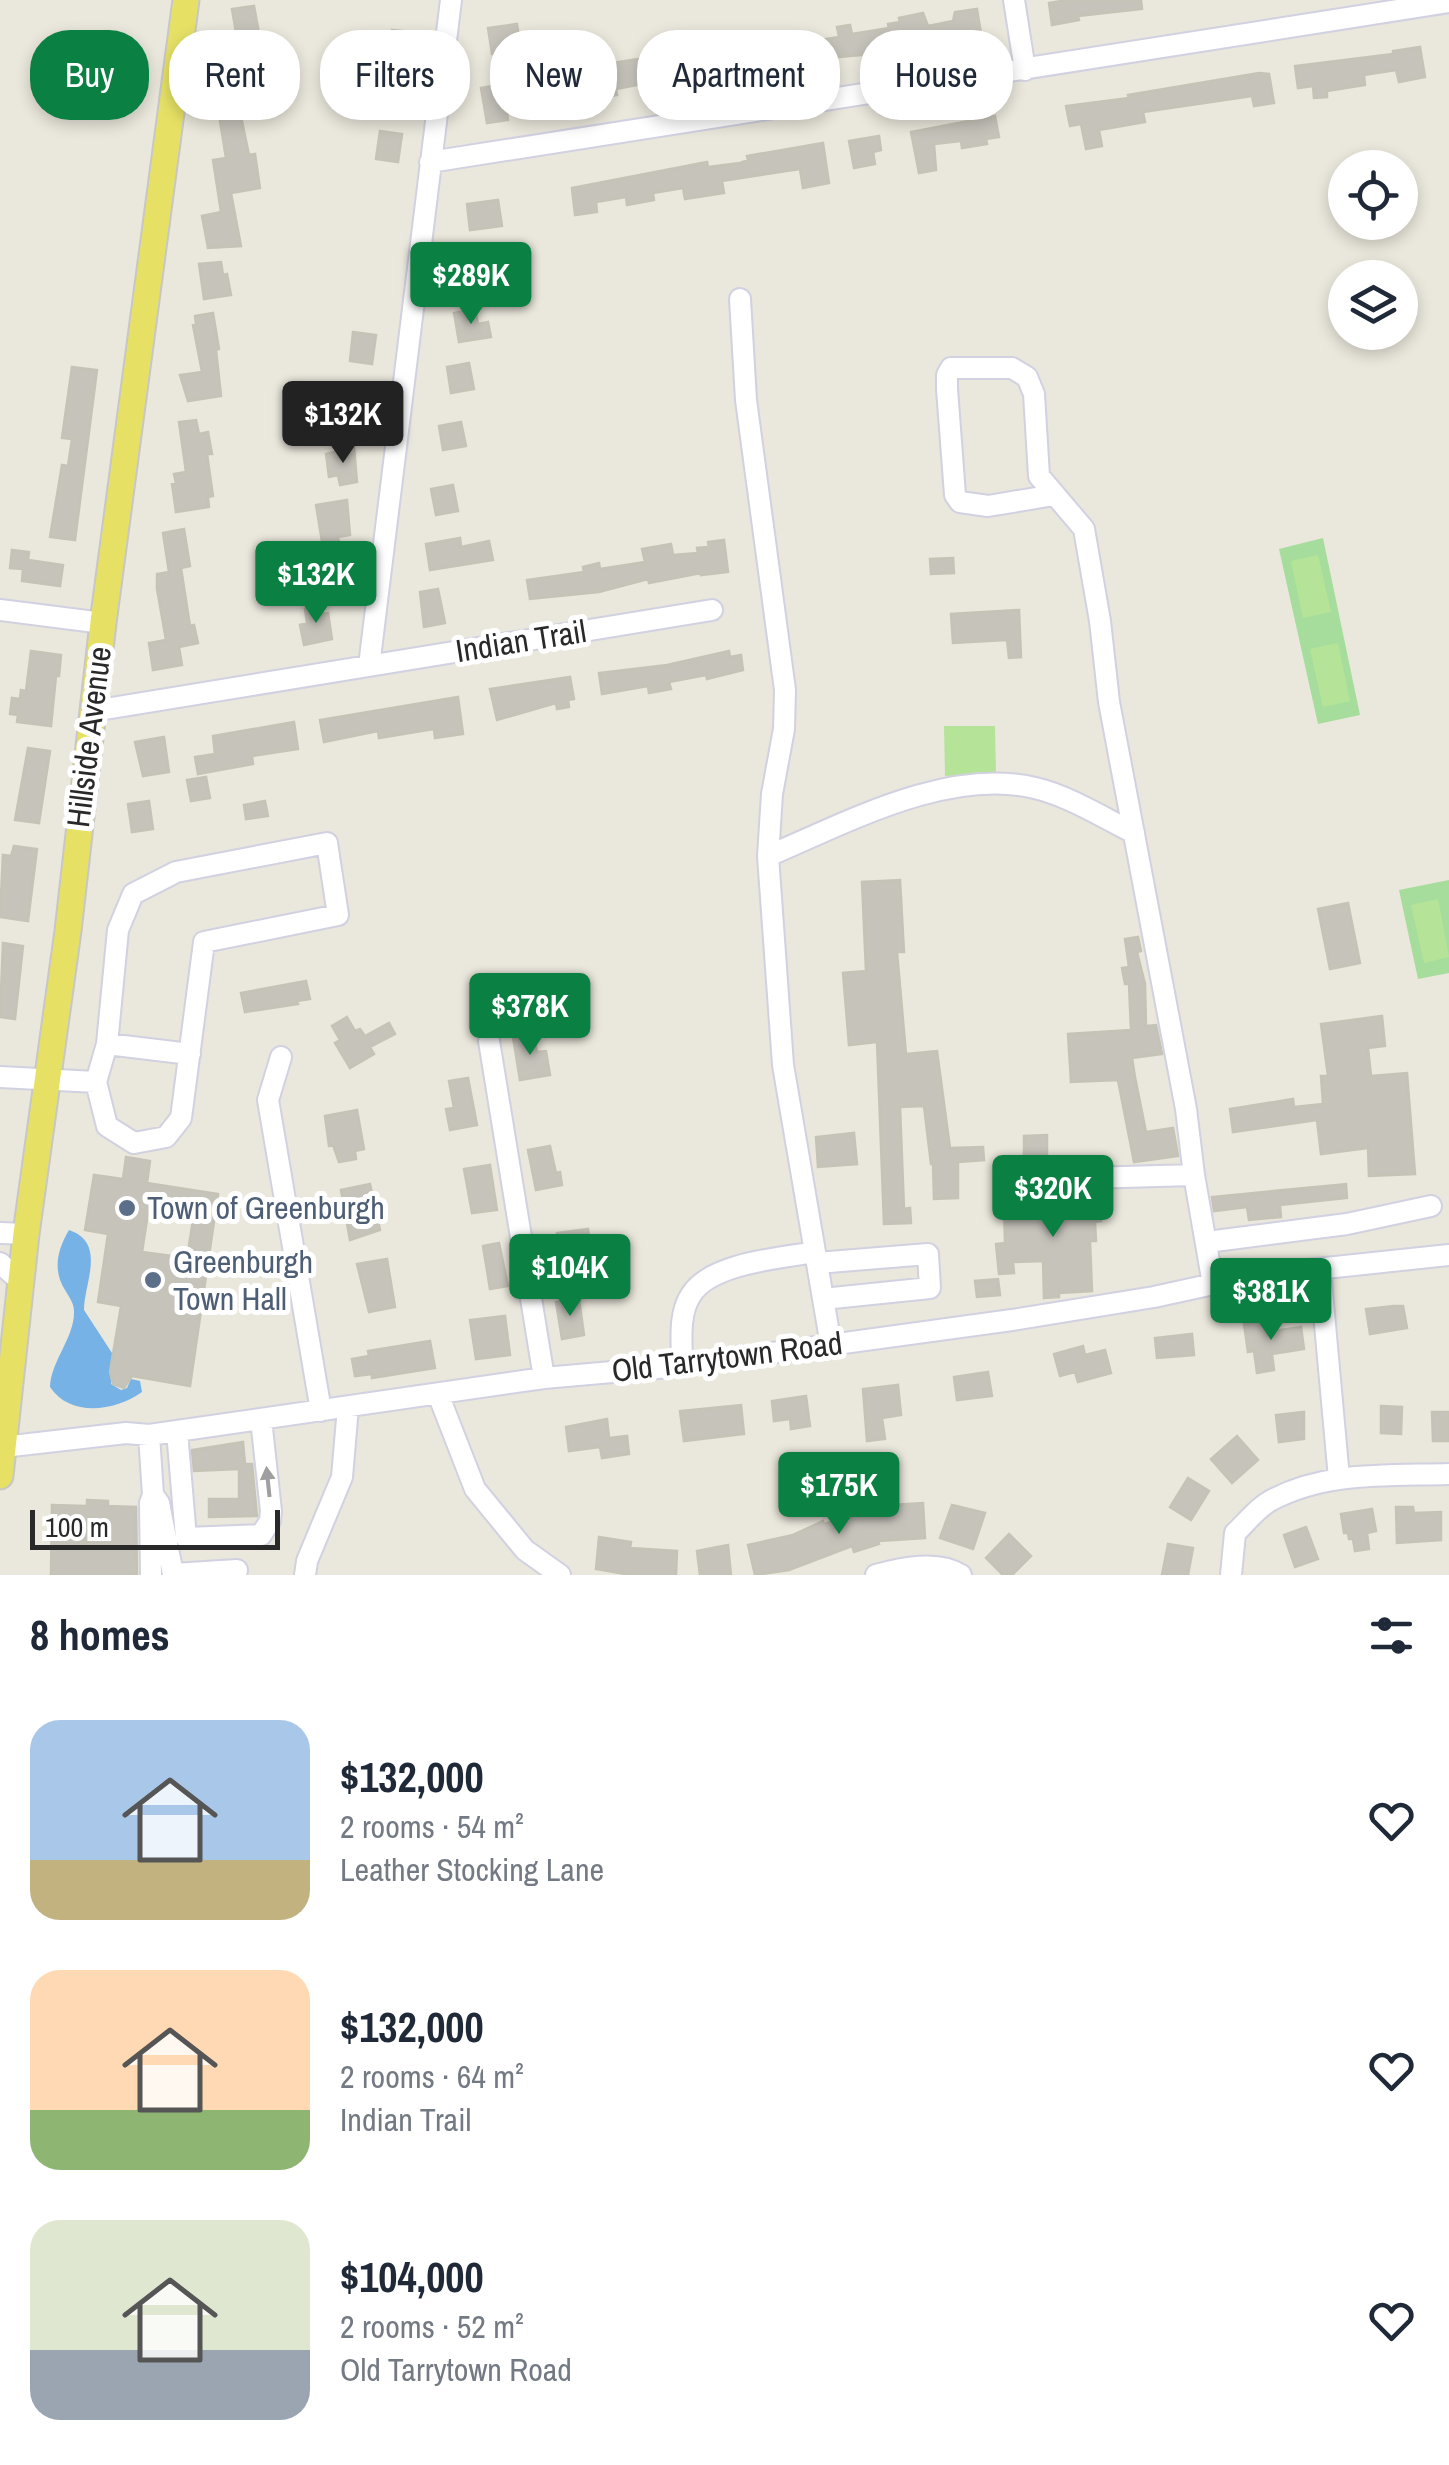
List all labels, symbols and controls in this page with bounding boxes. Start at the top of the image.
chip: Buy [30,30,149,120]
chip: Rent [169,30,300,120]
chip: Filters [320,30,470,120]
chip: New [490,30,617,120]
chip: Apartment [637,30,840,120]
chip: House [860,30,1013,120]
map controls [1328,150,1418,350]
button: locate [1328,150,1418,240]
pin: $289K [401,242,541,327]
text: $289K [432,253,510,296]
button: layers [1328,260,1418,350]
pin: $132K [273,381,413,466]
text: $132K [304,392,382,435]
pin: $132K [246,541,386,626]
text: $132K [277,552,355,595]
street label: Indian Trail [453,609,589,672]
street label: Hillside Avenue [56,644,121,830]
pin: $378K [460,973,600,1058]
text: $378K [491,984,569,1027]
pin: $320K [983,1155,1123,1240]
text: $320K [1014,1166,1092,1209]
place label: Town of Greenburgh [147,1186,385,1229]
marker: Town of Greenburgh [116,1197,138,1219]
pin: $104K [500,1234,640,1319]
place label: Greenburgh Town Hall [173,1240,313,1320]
text: $104K [531,1245,609,1288]
pin: $381K [1201,1258,1341,1343]
marker: Greenburgh Town Hall [142,1269,164,1291]
text: $381K [1232,1269,1310,1312]
street label: Old Tarrytown Road [609,1321,845,1392]
pin: $175K [769,1452,909,1537]
text: $175K [800,1463,878,1506]
one-way arrow [260,1466,276,1498]
scale bar [30,1505,280,1550]
text: 100 m [45,1508,109,1546]
text: 8 homes [30,1607,170,1663]
icon: filters [1364,1608,1419,1663]
text: $132,000 [340,1749,484,1805]
icon: home [110,1760,230,1880]
icon: heart [1364,1793,1419,1848]
text: 2 rooms · 54 m² [340,1805,524,1848]
text: Leather Stocking Lane [340,1848,604,1891]
text: $132,000 [340,1999,484,2055]
icon: home [110,2010,230,2130]
icon: heart [1364,2043,1419,2098]
text: 2 rooms · 64 m² [340,2055,524,2098]
text: Indian Trail [340,2098,471,2141]
text: $104,000 [340,2249,484,2305]
icon: home [110,2260,230,2380]
icon: heart [1364,2293,1419,2348]
text: 2 rooms · 52 m² [340,2305,524,2348]
text: Old Tarrytown Road [340,2348,572,2391]

